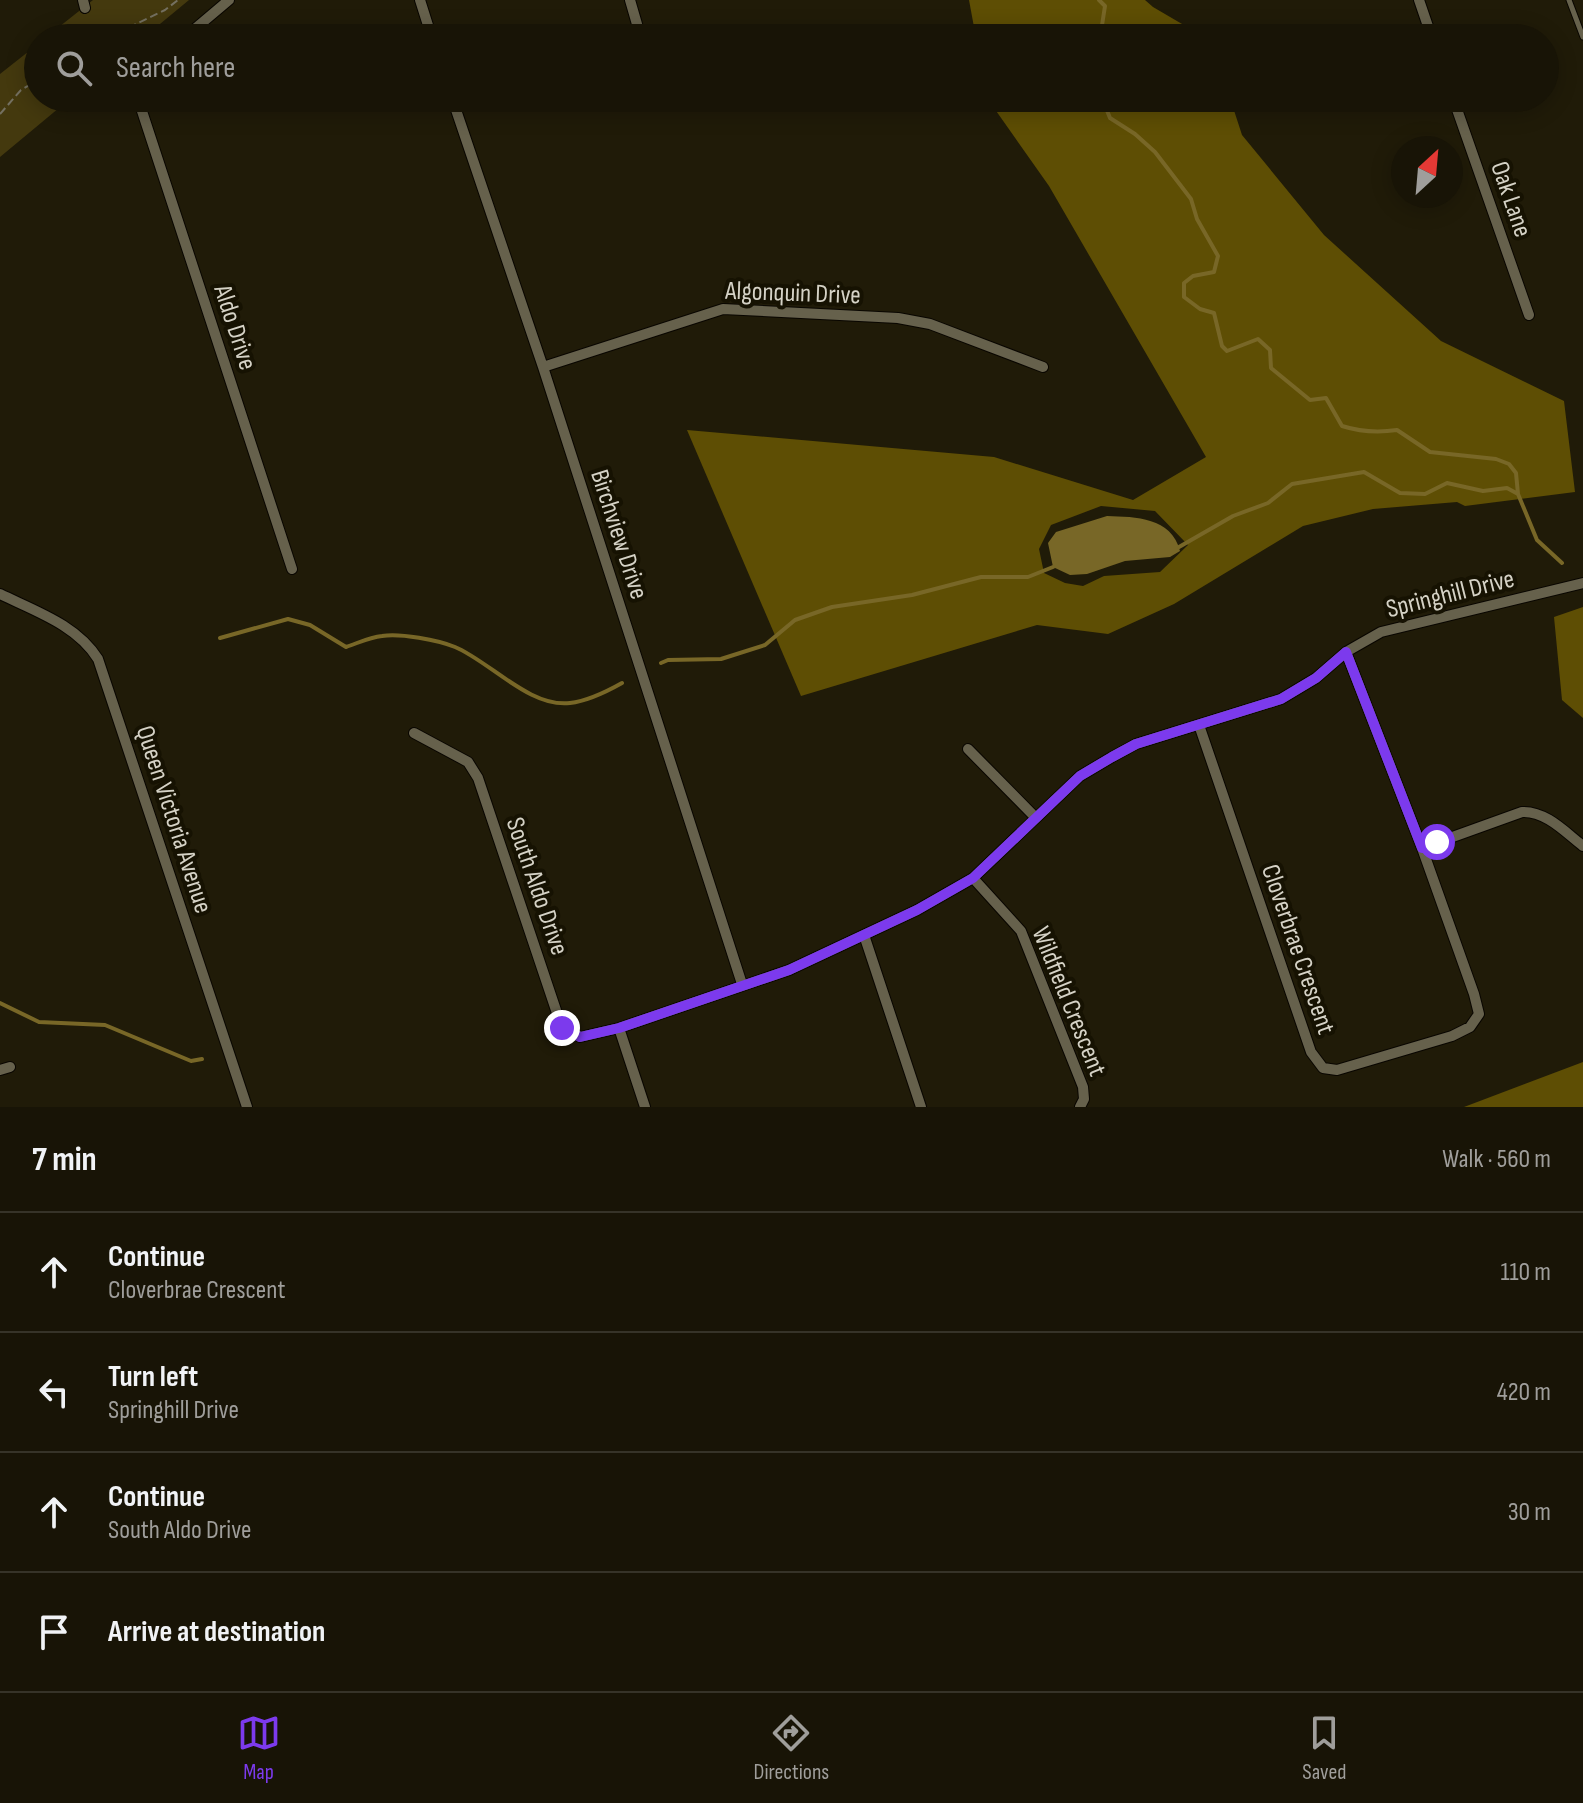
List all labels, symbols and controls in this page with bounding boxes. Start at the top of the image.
search box [24,24,1559,112]
icon: search [52,46,96,90]
text: Search here [116,50,235,86]
north arrow [1391,136,1463,208]
street label: Oak Lane [1483,158,1538,241]
street label: Algonquin Drive [724,276,861,311]
street label: Aldo Drive [206,280,263,374]
street label: Birchview Drive [583,466,654,603]
street label: Springhill Drive [1383,564,1518,625]
street label: Queen Victoria Avenue [129,722,218,917]
street label: South Aldo Drive [499,814,575,959]
route start [1419,824,1455,860]
street label: Cloverbrae Crescent [1254,860,1341,1039]
street label: Wildfield Crescent [1025,922,1113,1081]
route end [544,1010,580,1046]
text: 7 min [32,1139,97,1180]
text: Walk · 560 m [1442,1144,1551,1175]
text: Continue [108,1239,205,1275]
icon: ahead [32,1250,76,1294]
text: 110 m [1500,1257,1551,1288]
text: Cloverbrae Crescent [108,1275,286,1306]
text: Turn left [108,1359,198,1395]
icon: left [32,1370,76,1414]
text: 420 m [1497,1377,1551,1408]
text: Springhill Drive [108,1395,239,1426]
text: Continue [108,1479,205,1515]
icon: ahead [32,1490,76,1534]
text: 30 m [1508,1497,1551,1528]
text: South Aldo Drive [108,1515,251,1546]
icon: arrive [32,1610,76,1654]
text: Arrive at destination [108,1614,325,1650]
tab: Map [237,1711,281,1786]
tab: Directions [754,1711,829,1786]
tab: Saved [1302,1711,1346,1786]

